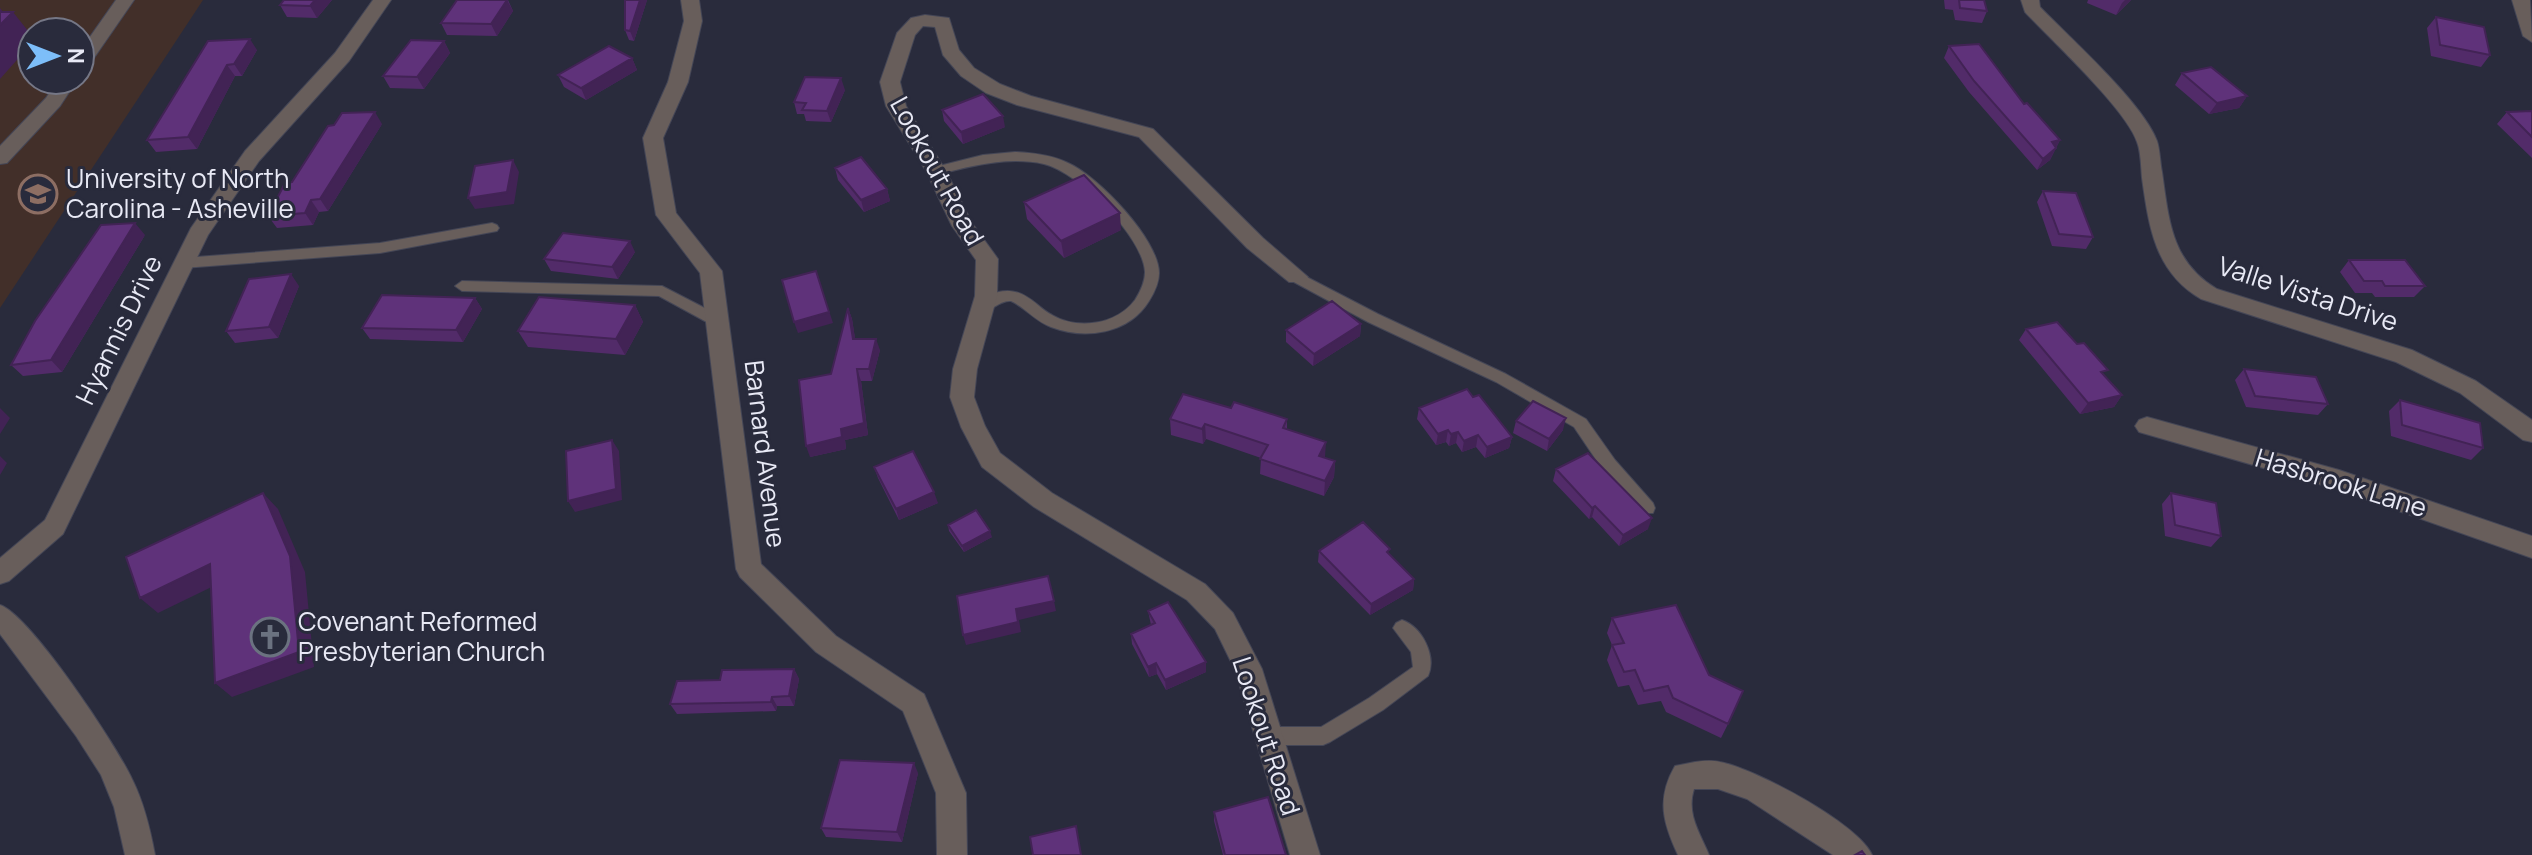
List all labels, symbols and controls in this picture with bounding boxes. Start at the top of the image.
north arrow [16,16,96,96]
text: N [61,48,91,64]
street label: Lookout Road [882,90,994,251]
place label: University of North Carolina - Asheville [66,160,294,226]
school or university icon: University of North Carolina - Asheville [17,173,59,215]
street label: Valle Vista Drive [2214,247,2403,339]
street label: Hyannis Drive [66,249,170,410]
street label: Barnard Avenue [737,358,795,550]
street label: Hasbrook Lane [2251,439,2431,525]
place label: Covenant Reformed Presbyterian Church [298,603,545,669]
church icon: Covenant Reformed Presbyterian Church [249,616,291,658]
street label: Lookout Road [1224,652,1310,820]

